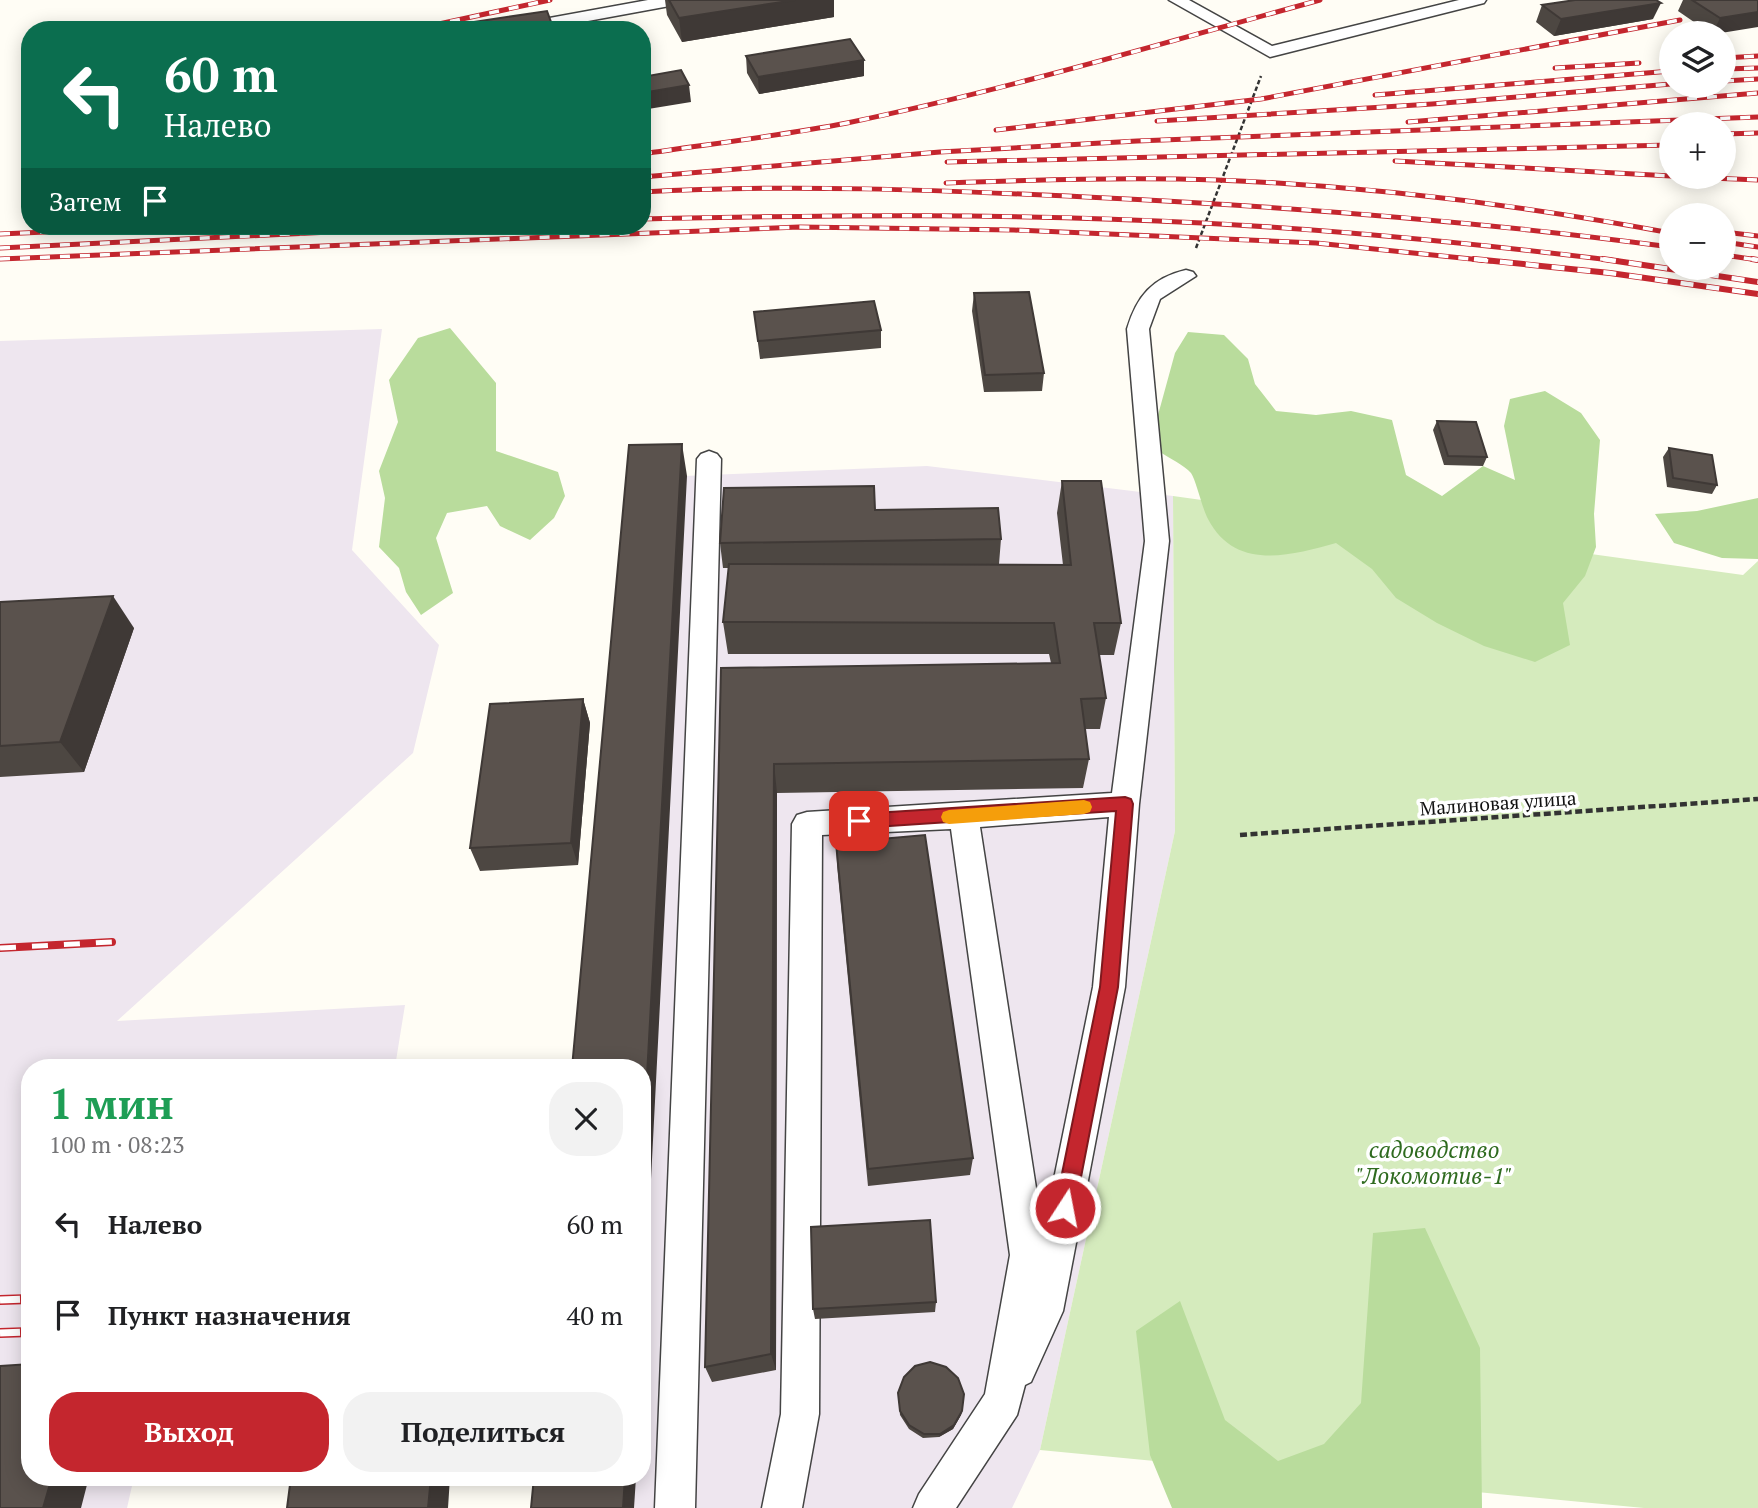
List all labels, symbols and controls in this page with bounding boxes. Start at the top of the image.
map controls [1659,21,1736,280]
button: layers [1659,21,1736,98]
text: 60 m [164,41,278,106]
icon: left [49,49,140,140]
text: Налево [164,104,272,146]
button: + [1659,112,1736,189]
icon: arrive [136,182,174,220]
text: Затем [49,184,122,218]
button: − [1659,203,1736,280]
street label: Малиновая улица [1419,785,1577,820]
pin [829,791,889,851]
icon: arrive [840,802,878,840]
text: 1 мин [49,1075,174,1131]
button: close [549,1082,623,1156]
text: 100 m · 08:23 [49,1129,184,1160]
park label: садоводство "Локомотив-1" [1356,1134,1512,1191]
position arrow [1028,1171,1102,1245]
icon: left [49,1205,87,1243]
text: Налево [108,1207,202,1241]
text: 60 m [567,1207,623,1241]
icon: arrive [49,1296,87,1334]
text: Пункт назначения [108,1298,351,1332]
text: 40 m [567,1298,623,1332]
button: Выход [49,1392,329,1472]
button: Поделиться [343,1392,623,1472]

